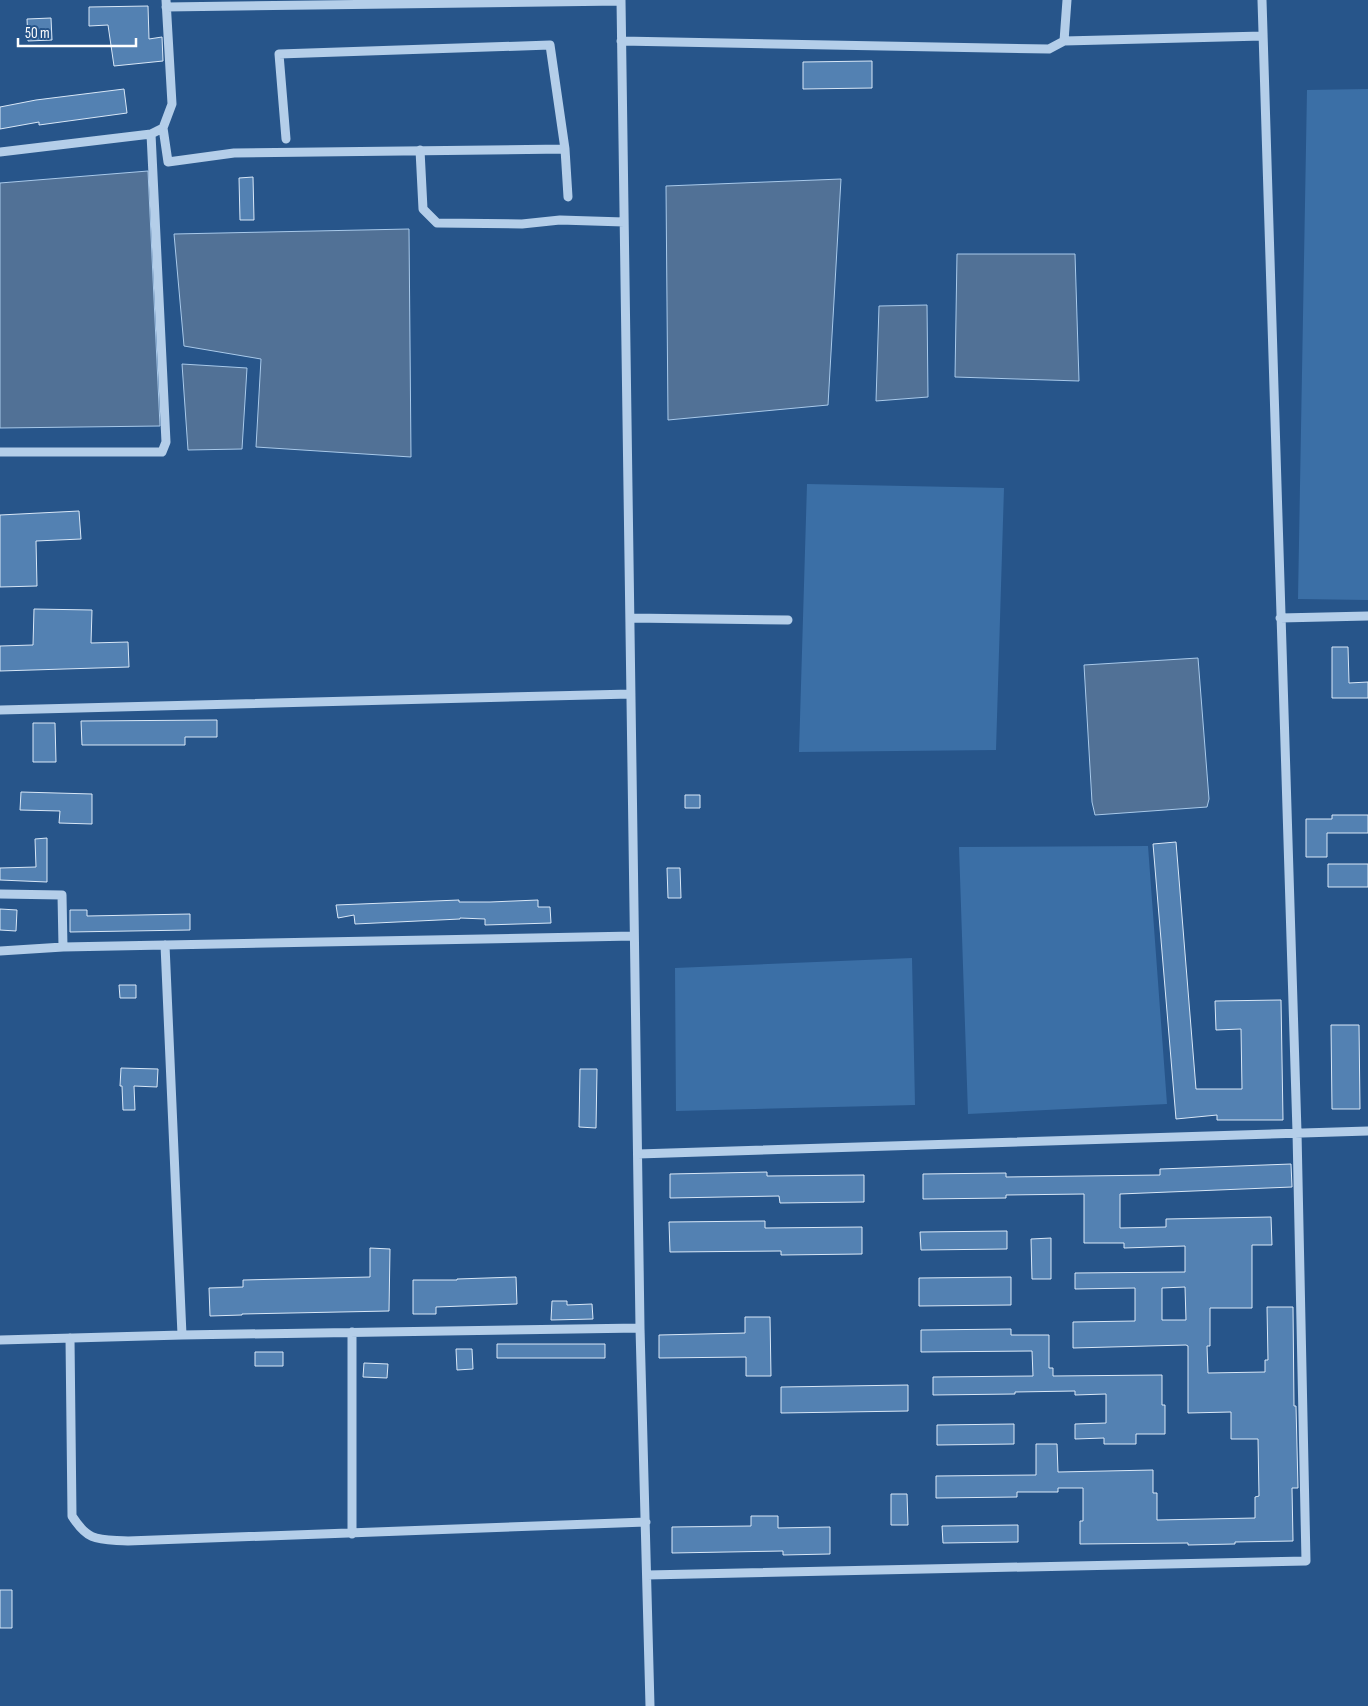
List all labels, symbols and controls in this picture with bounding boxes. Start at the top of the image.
scale bar [18,15,135,47]
text: 50 m [25,24,50,43]

